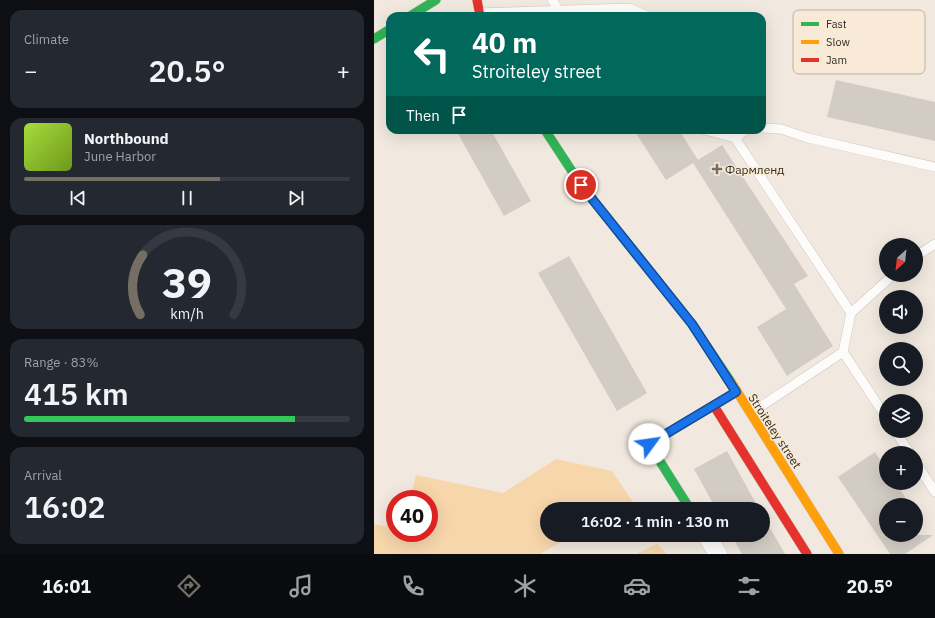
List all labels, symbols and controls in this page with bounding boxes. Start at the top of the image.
legend [793,10,925,74]
text: Fast [826,17,847,31]
text: 40 m [472,24,537,61]
icon: left [406,28,458,80]
text: Climate [24,31,69,48]
text: Slow [826,35,850,49]
text: 20.5° [148,51,226,90]
text: Jam [826,53,847,67]
text: − [24,56,37,85]
text: + [337,56,350,85]
text: Stroiteley street [472,60,601,83]
icon: arrive [448,104,470,126]
text: Then [406,106,440,125]
text: Northbound [84,129,169,148]
text: June Harbor [84,148,156,165]
place label: Фармленд [725,162,784,177]
marker: Фармленд [712,164,722,174]
pin [564,168,598,202]
icon: arrive [570,174,592,196]
icon: previous [67,187,89,209]
icon: pause [176,187,198,209]
icon: next [285,187,307,209]
north arrow [879,238,923,282]
map controls [879,238,923,542]
text: 39 [162,255,212,309]
button: sound [879,290,923,334]
text: km/h [170,304,204,323]
button: search [879,342,923,386]
text: Range · 83% [24,354,98,371]
text: 415 km [24,374,129,413]
street label: Stroiteley street [745,391,805,471]
button: layers [879,394,923,438]
position arrow [628,423,670,465]
button: + [879,446,923,490]
text: Arrival [24,467,62,484]
text: 16:02 [24,487,106,526]
speed limit sign: 40 [386,490,438,542]
button: − [879,498,923,542]
text: 16:02 · 1 min · 130 m [581,512,729,531]
icon: directions [175,572,203,600]
icon: music [287,572,315,600]
icon: phone [399,572,427,600]
icon: climate [511,572,539,600]
icon: car [623,572,651,600]
icon: filters [735,572,763,600]
text: 16:01 [42,575,91,598]
text: 20.5° [847,575,893,598]

